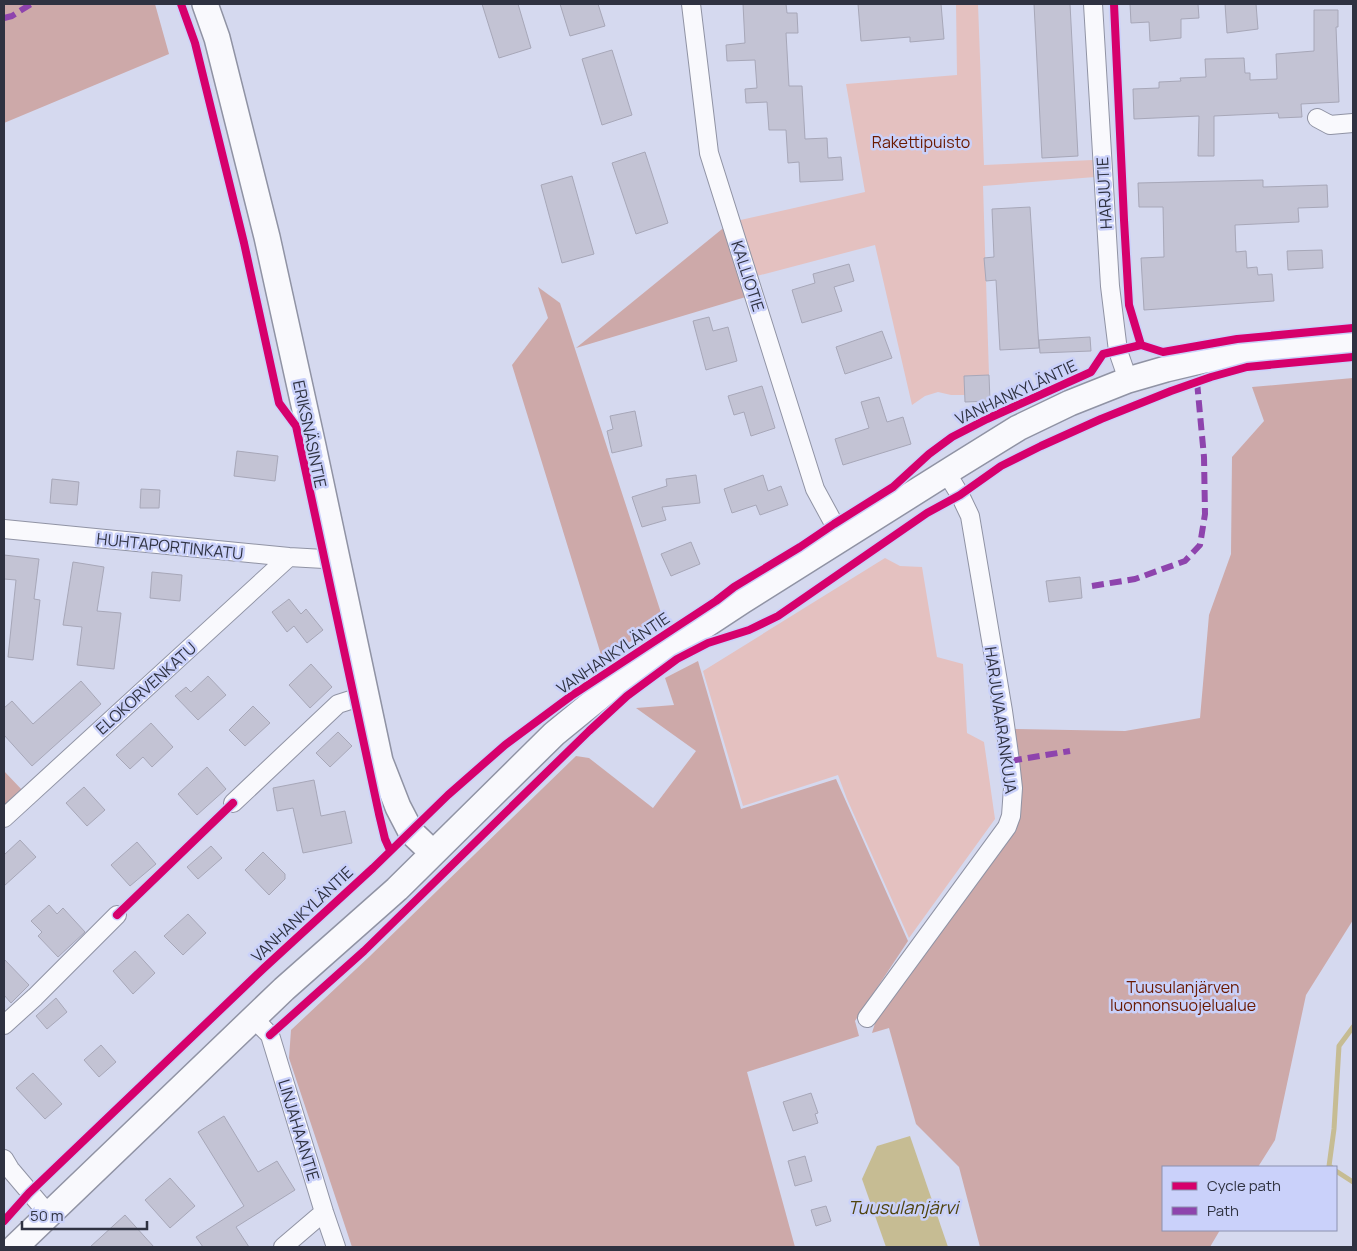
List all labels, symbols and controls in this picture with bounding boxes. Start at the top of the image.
park label: Rakettipuisto [872,131,970,153]
street label: HARJUTIE [1091,156,1117,230]
street label: KALLIOTIE [726,238,770,314]
street label: VANHANKYLÄNTIE [952,354,1080,430]
street label: ERIKSNÄSINTIE [288,378,332,490]
street label: HUHTAPORTINKATU [95,527,245,565]
street label: VANHANKYLÄNTIE [552,607,674,699]
street label: ELOKORVENKATU [91,637,201,739]
street label: HARJUVAARANKUJA [980,645,1022,795]
street label: VANHANKYLÄNTIE [246,861,358,967]
park label: Tuusulanjärven luonnonsuojelualue [1110,976,1256,1016]
street label: LINJAHAANTIE [273,1076,325,1184]
legend [1162,1166,1337,1231]
text: Cycle path [1207,1175,1281,1196]
water label: Tuusulanjärvi [848,1195,961,1219]
scale bar [22,1198,148,1230]
text: Path [1207,1200,1239,1221]
text: 50 m [30,1205,64,1226]

